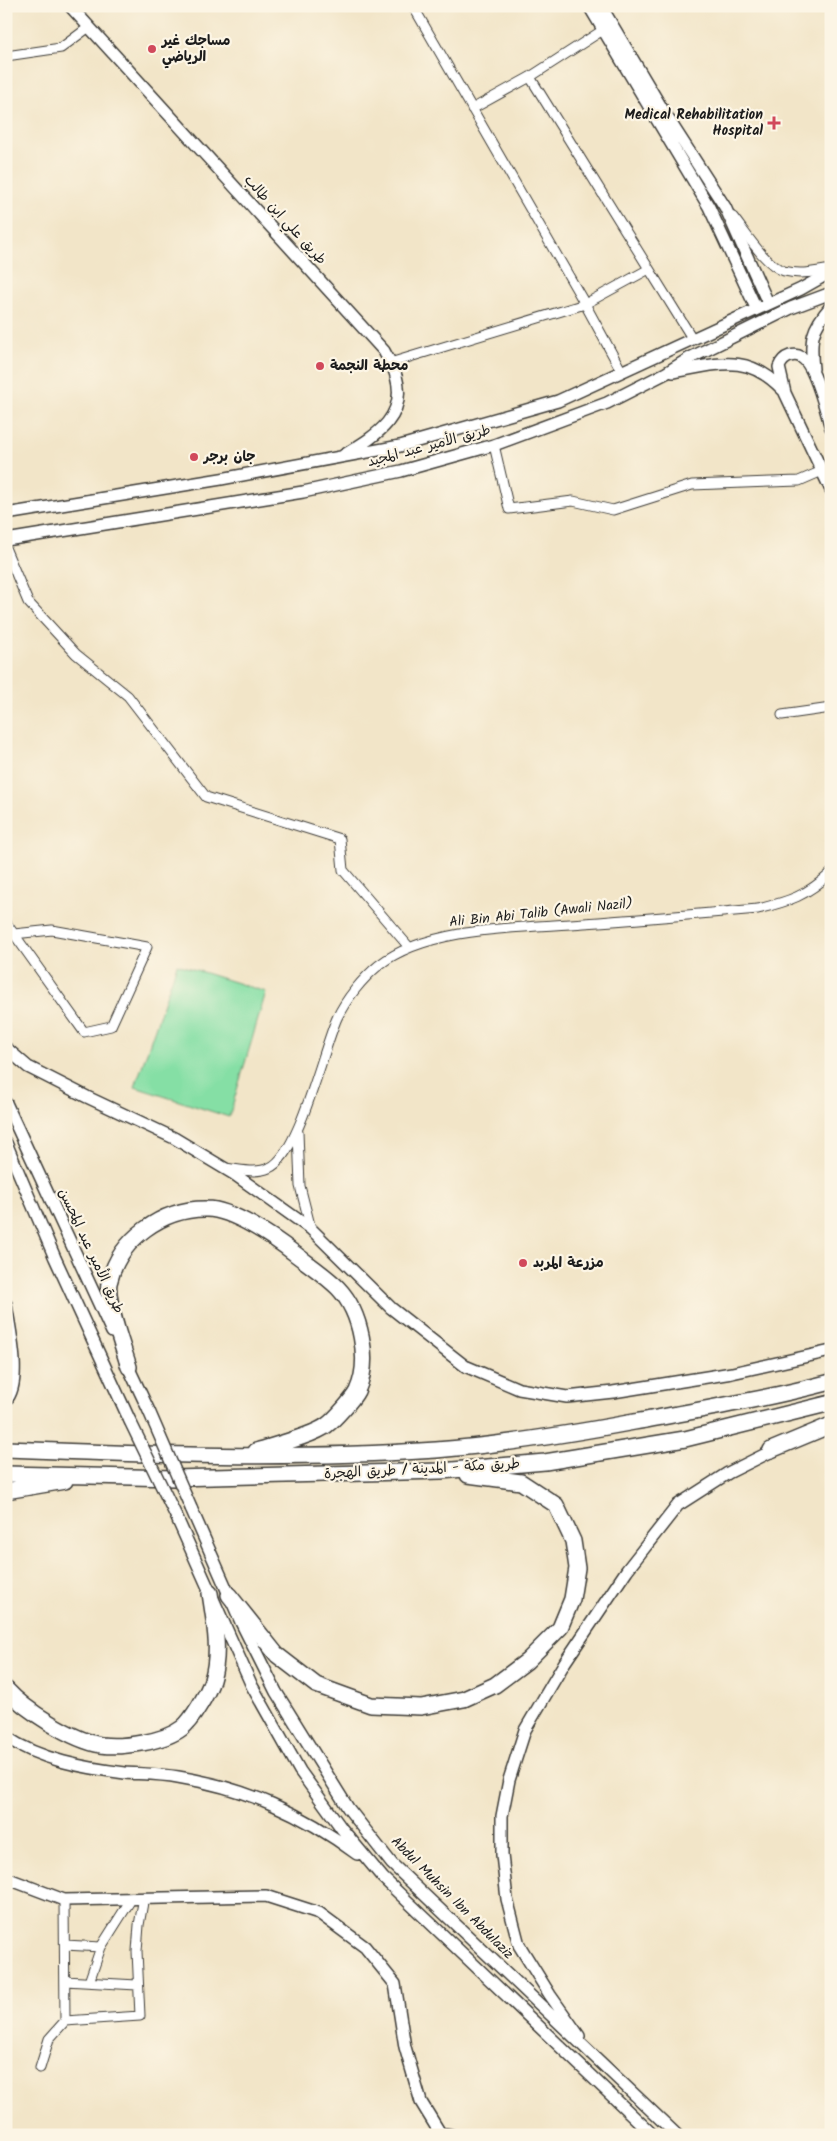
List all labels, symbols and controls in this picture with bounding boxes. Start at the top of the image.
place label: مساجك غير الرياضي [160,30,231,69]
marker: مساجك غير الرياضي [146,43,158,55]
place label: Medical Rehabilitation Hospital [625,104,763,142]
marker: Medical Rehabilitation Hospital [767,116,781,130]
street label: طريق علي ابن طالب [238,170,332,271]
place label: محطة النجمة [330,355,408,377]
marker: محطة النجمة [314,360,326,372]
street label: طريق الأمير عبد المجيد [365,419,493,473]
place label: جان برجر [202,446,256,468]
marker: جان برجر [188,451,200,463]
street label: Ali Bin Abi Talib (Awali Nazil) [448,892,634,934]
street label: طريق الأمير عبد المحسن [52,1185,130,1317]
place label: مزرعة المربد [533,1252,604,1274]
marker: مزرعة المربد [517,1257,529,1269]
street label: طريق مكة - المدينة / طريق الهجرة [323,1453,521,1485]
street label: Abdul Muhsin Ibn Abdulaziz [385,1831,519,1965]

